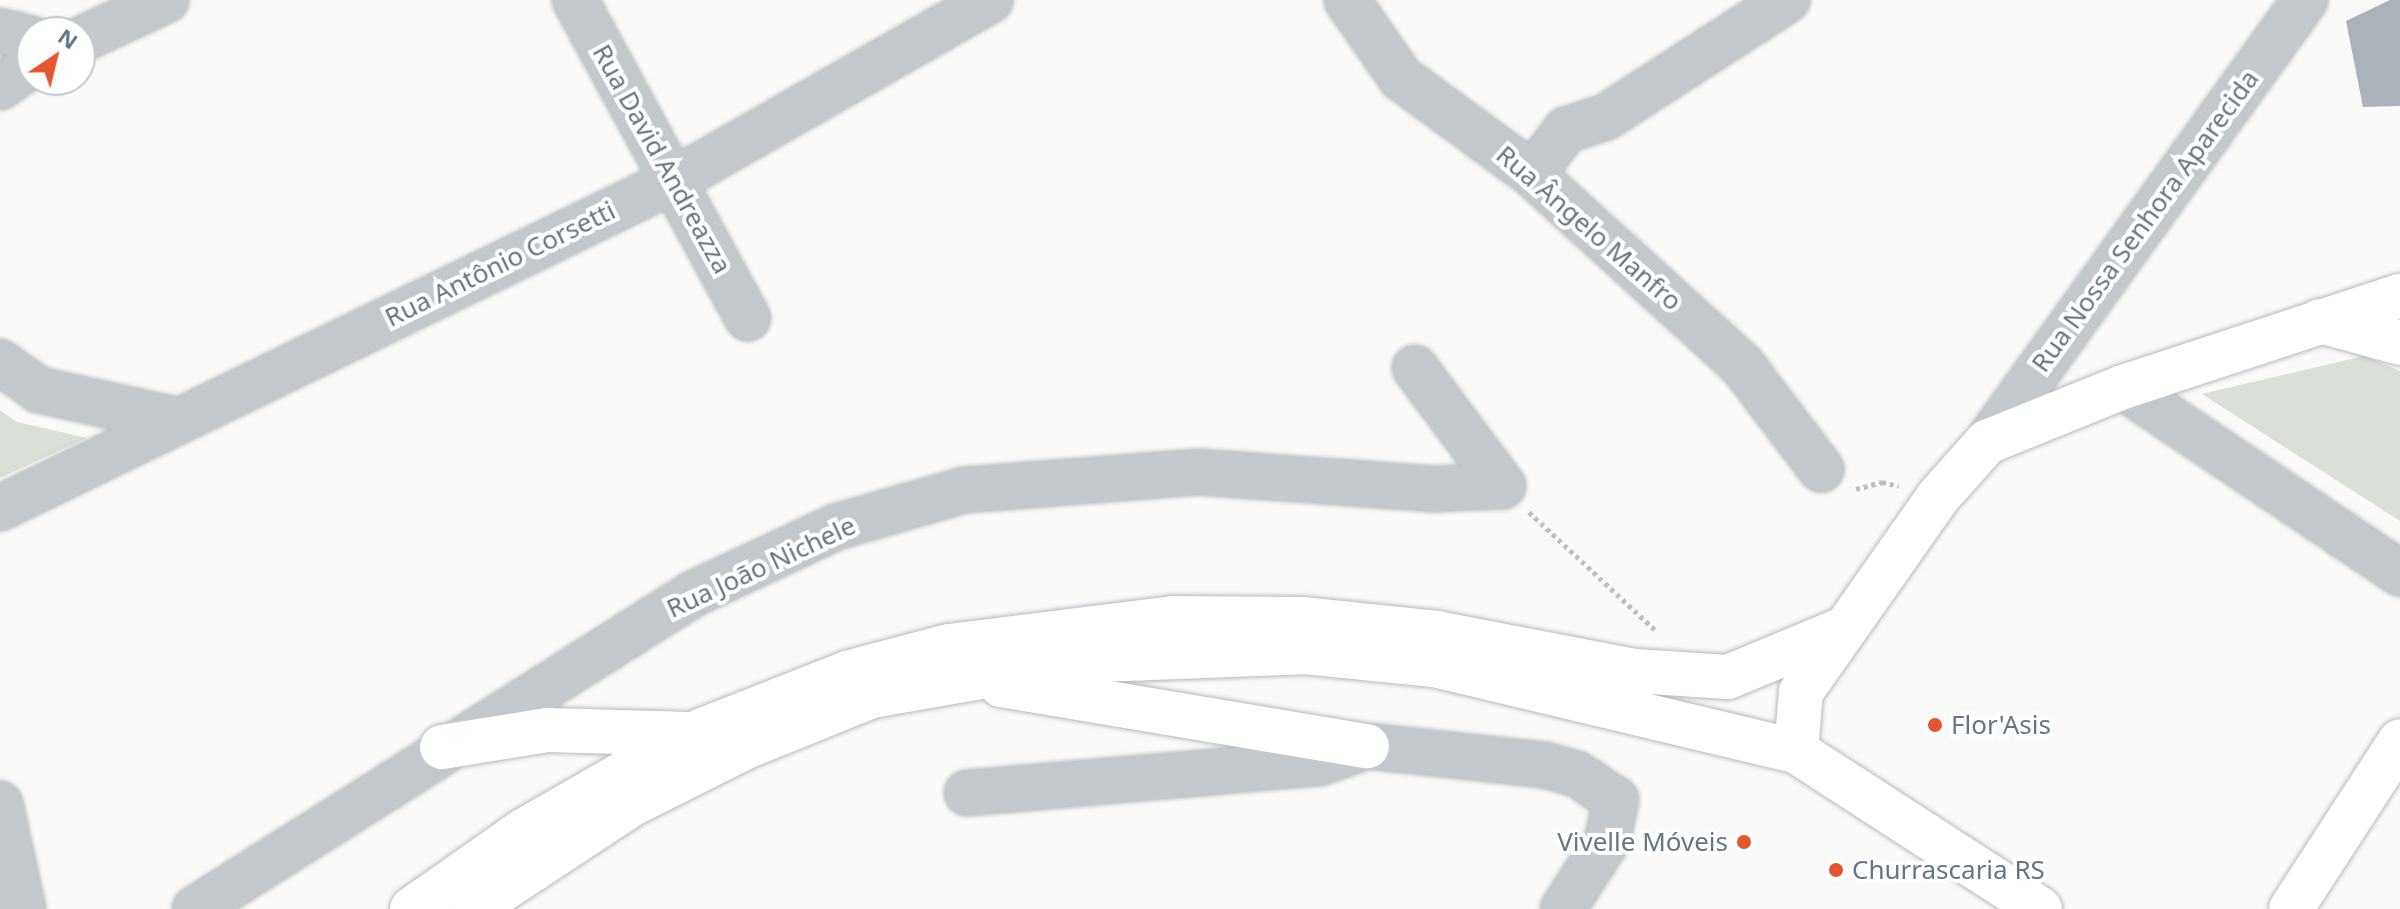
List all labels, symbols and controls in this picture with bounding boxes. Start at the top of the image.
north arrow [16,16,96,96]
text: N [53,21,85,55]
street label: Rua David Andreazza [586,39,738,279]
street label: Rua Nossa Senhora Aparecida [2025,64,2265,378]
street label: Rua Ângelo Manfro [1490,139,1688,317]
street label: Rua Antônio Corsetti [380,195,620,333]
street label: Rua João Nichele [662,510,860,624]
place label: Flor'Asis [1951,709,2051,741]
marker: Flor'Asis [1926,716,1944,734]
place label: Vivelle Móveis [1557,826,1728,858]
marker: Vivelle Móveis [1735,833,1753,851]
place label: Churrascaria RS [1852,854,2045,886]
marker: Churrascaria RS [1827,861,1845,879]

